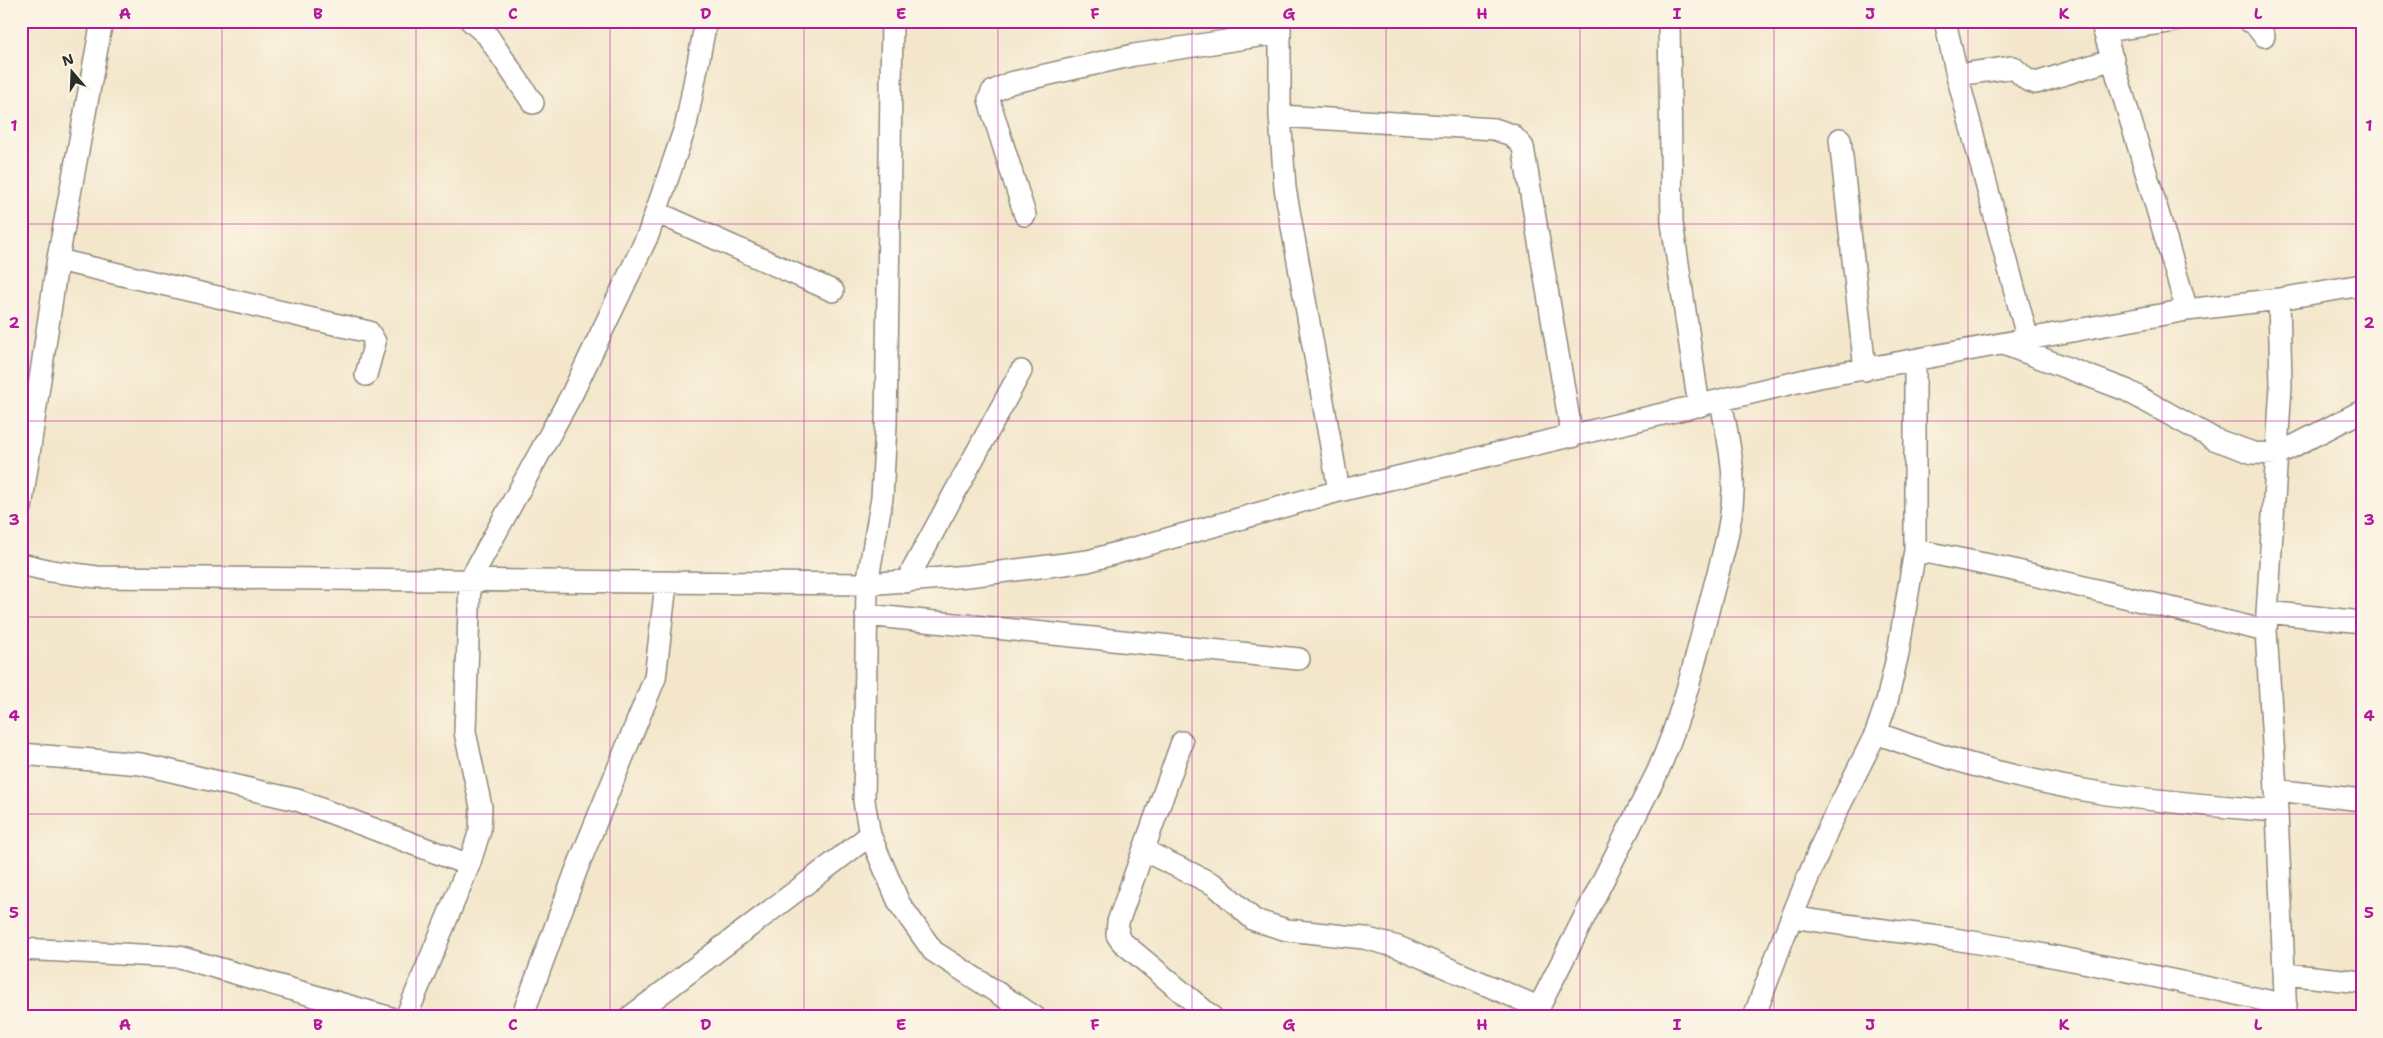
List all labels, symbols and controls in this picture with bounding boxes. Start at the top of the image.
text: A [119,3,131,24]
text: B [313,3,323,24]
text: C [508,3,518,24]
text: D [700,3,712,24]
text: E [896,3,906,24]
text: F [1090,3,1100,24]
text: G [1283,3,1296,24]
text: H [1476,3,1488,24]
text: I [1673,3,1682,24]
text: J [1865,3,1875,24]
text: K [2059,3,2070,24]
text: L [2254,3,2263,24]
north arrow [48,48,98,98]
text: N [60,49,76,70]
text: 1 [10,115,18,136]
text: 1 [2365,115,2373,136]
text: 2 [8,312,20,333]
text: 2 [2363,312,2375,333]
text: 3 [8,509,20,530]
text: 3 [2363,509,2375,530]
text: 4 [8,705,20,726]
text: 4 [2363,705,2375,726]
text: 5 [9,902,19,923]
text: 5 [2364,902,2374,923]
text: A [119,1014,131,1035]
text: B [313,1014,323,1035]
text: C [508,1014,518,1035]
text: D [700,1014,712,1035]
text: E [896,1014,906,1035]
text: F [1090,1014,1100,1035]
text: G [1283,1014,1296,1035]
text: H [1476,1014,1488,1035]
text: I [1673,1014,1682,1035]
text: J [1865,1014,1875,1035]
text: K [2059,1014,2070,1035]
text: L [2254,1014,2263,1035]

